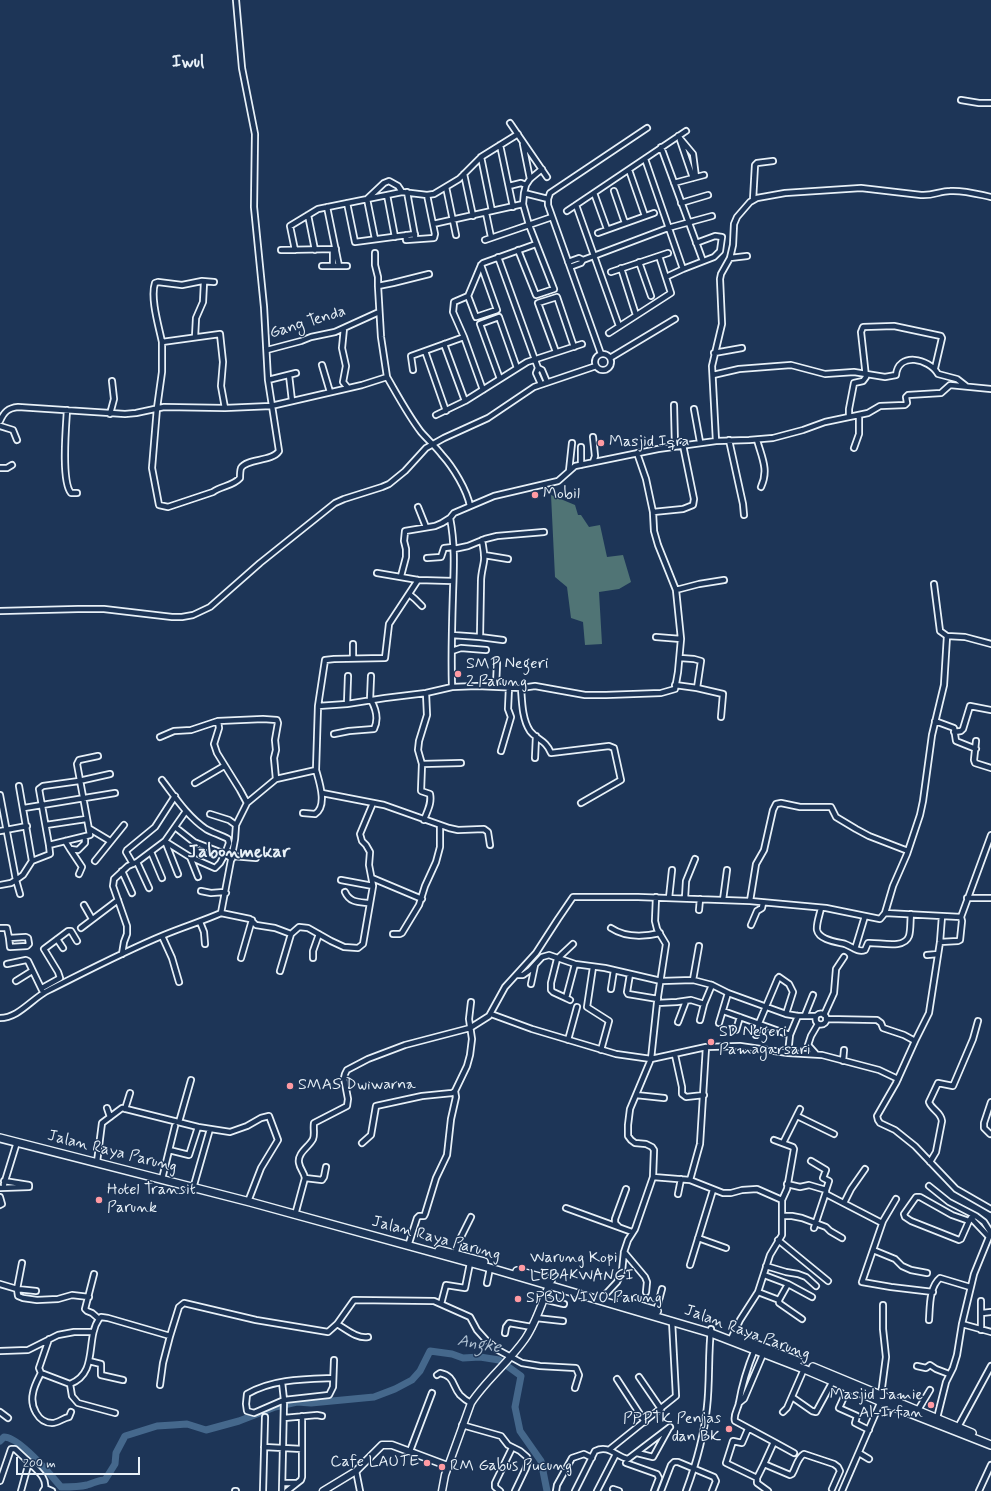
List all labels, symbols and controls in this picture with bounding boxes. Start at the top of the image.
district label: Iwul [172,52,204,74]
street label: Gang Tenda [268,302,348,344]
place label: Masjid Iqra [609,433,689,453]
marker: Masjid Iqra [596,438,606,448]
place label: Mobil [543,485,580,505]
marker: Mobil [530,490,540,500]
place label: SMP Negeri 2 Parung [466,655,549,693]
marker: SMP Negeri 2 Parung [453,669,463,679]
district label: Jabonmekar [188,842,290,864]
place label: SD Negeri Pamagarsari [719,1023,811,1061]
marker: SD Negeri Pamagarsari [706,1037,716,1047]
place label: SMAS Dwiwarna [298,1076,416,1096]
marker: SMAS Dwiwarna [285,1081,295,1091]
street label: Jalan Raya Parung [45,1127,179,1177]
place label: Hotel Transit Parunk [107,1181,196,1219]
marker: Hotel Transit Parunk [94,1195,104,1205]
street label: Jalan Raya Parung [369,1213,503,1265]
place label: Warung Kopi LEBAKWANGI [530,1249,634,1287]
marker: Warung Kopi LEBAKWANGI [517,1263,527,1273]
place label: SPBU VIVO Parung [526,1289,662,1309]
marker: SPBU VIVO Parung [513,1294,523,1304]
street label: Jalan Raya Parung [681,1301,813,1365]
water label: Angke [456,1331,502,1359]
place label: Masjid Jamie Al-Irfan [830,1386,923,1424]
marker: Masjid Jamie Al-Irfan [926,1400,936,1410]
place label: PPPTK Penjas dan BK [623,1410,721,1448]
marker: PPPTK Penjas dan BK [724,1424,734,1434]
scale bar [18,1449,142,1475]
place label: Cafe LAUTE [330,1453,419,1473]
text: 200 m [23,1456,56,1472]
place label: RM Gabus Pucung [450,1457,572,1477]
marker: Cafe LAUTE [422,1458,432,1468]
marker: RM Gabus Pucung [437,1462,447,1472]

